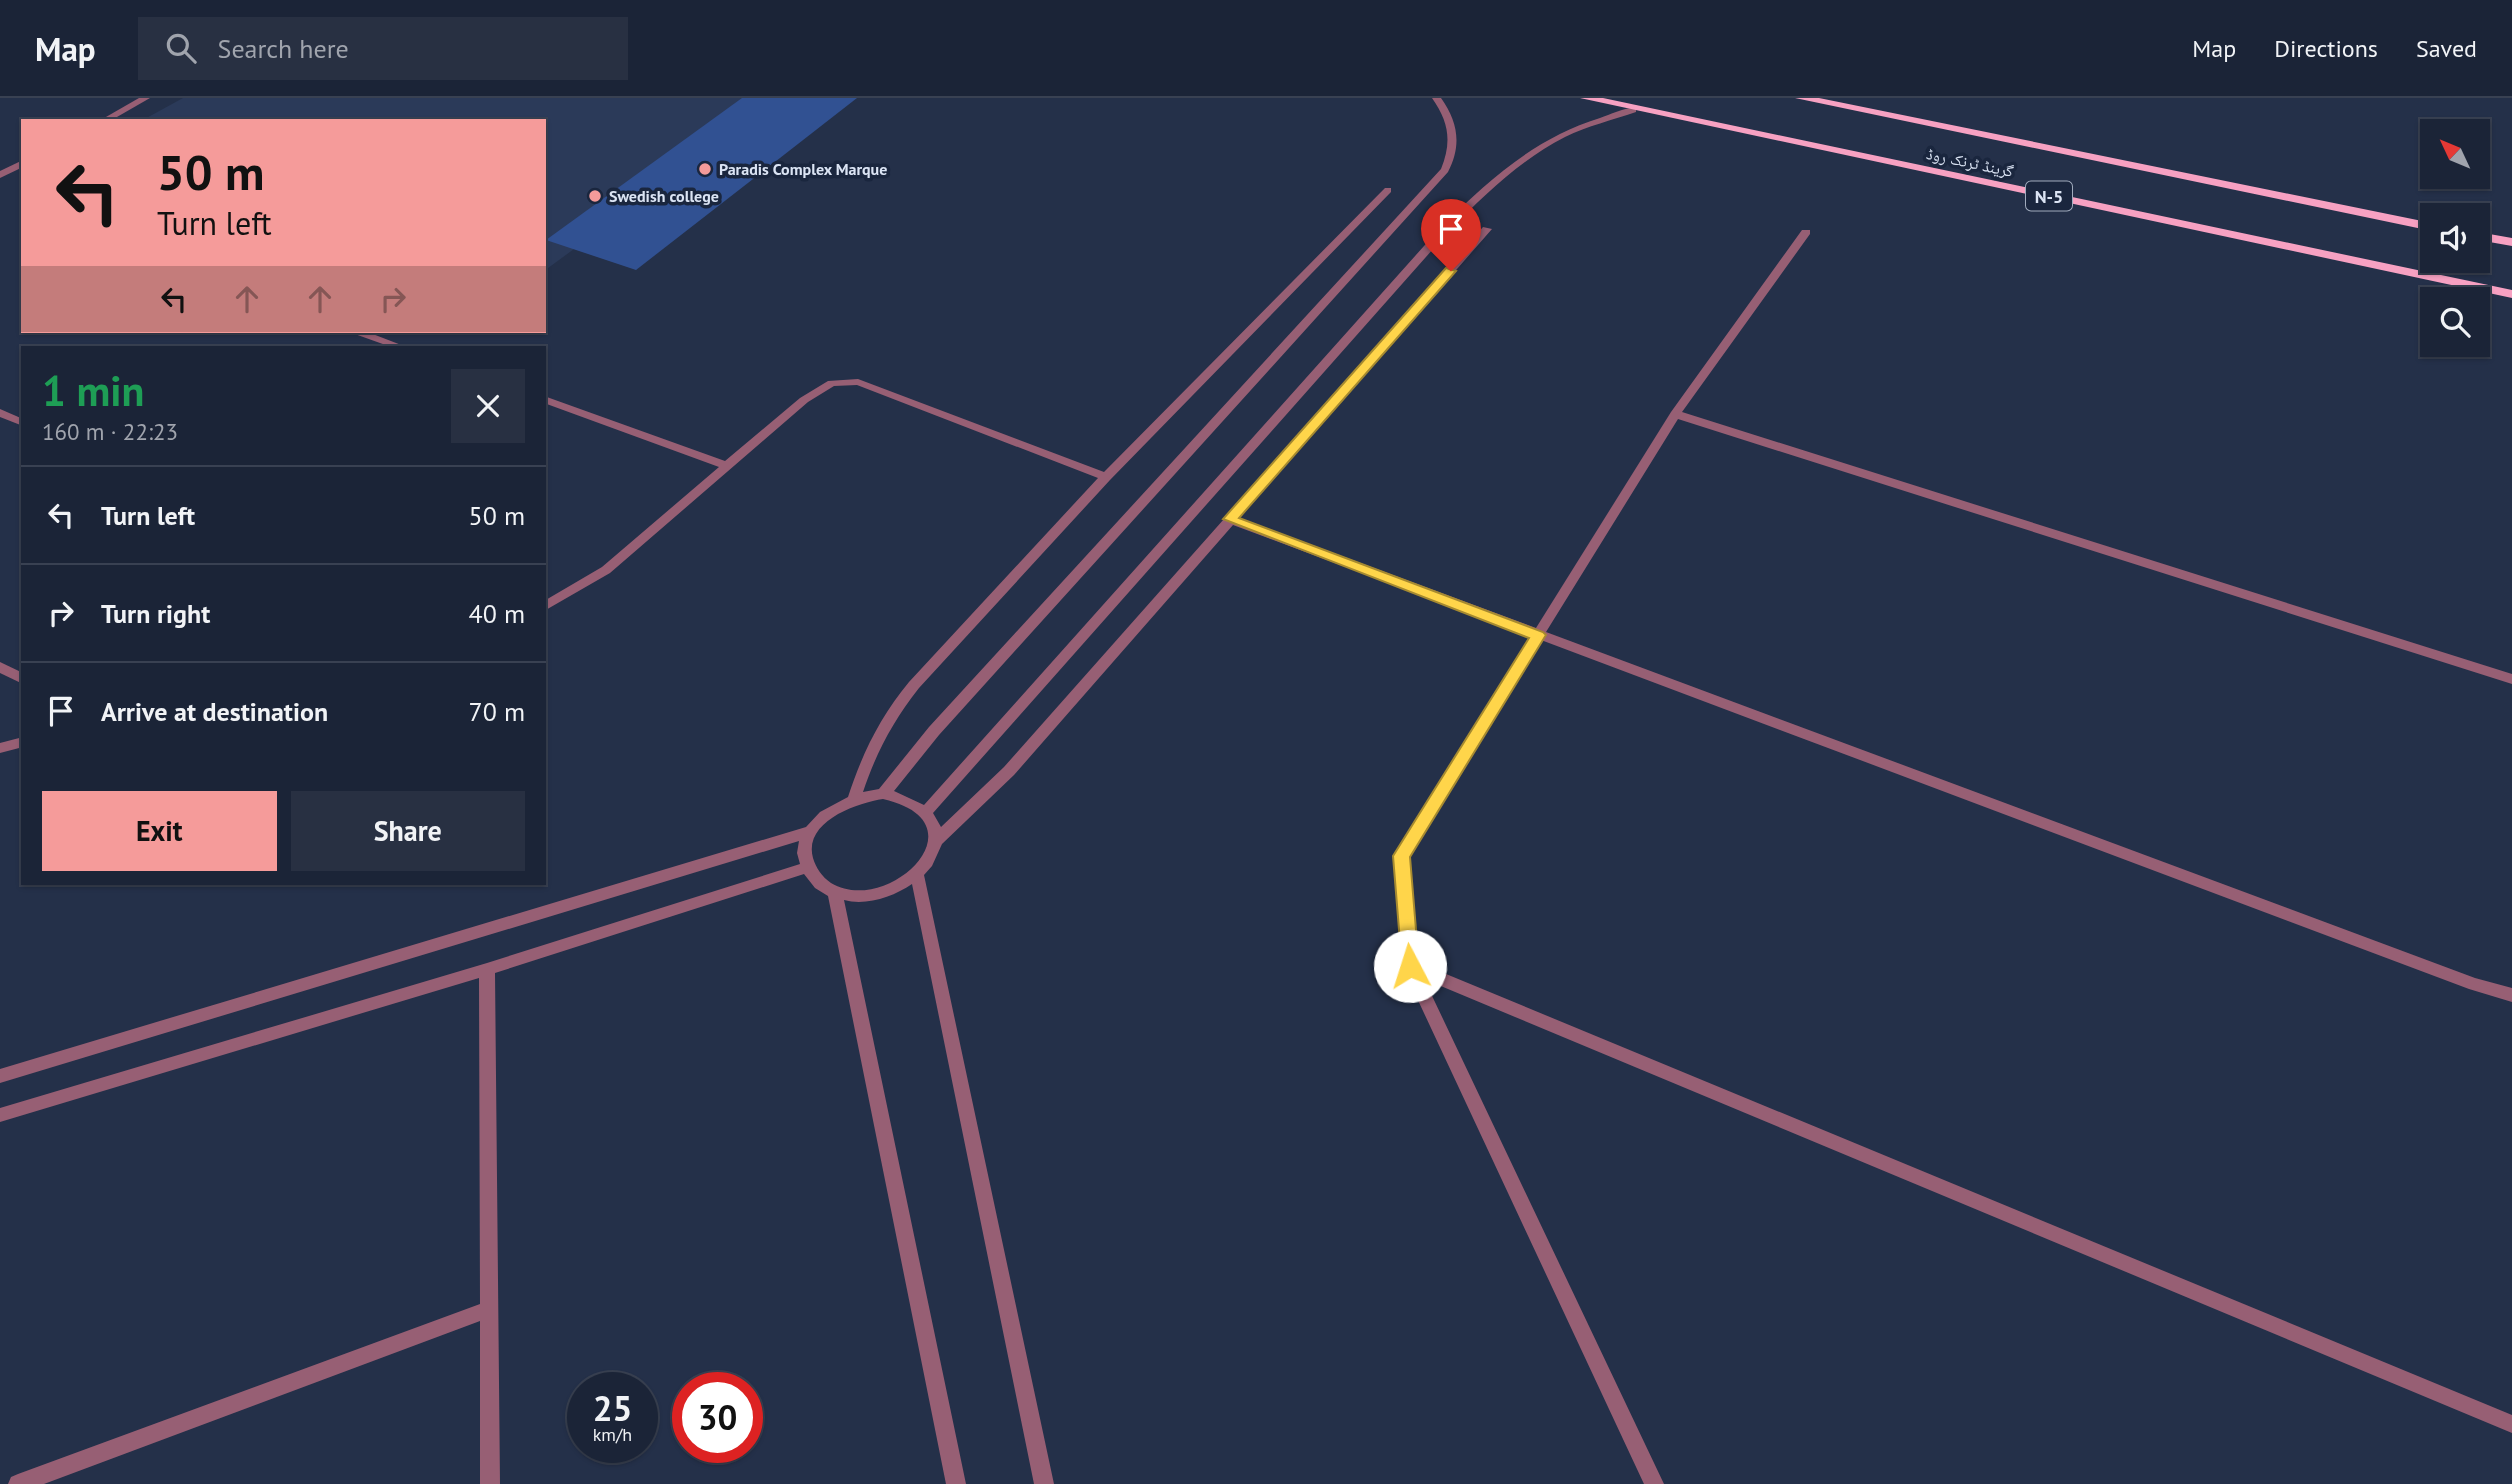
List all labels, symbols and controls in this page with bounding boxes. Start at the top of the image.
search box [138,17,628,80]
text: Map [35,27,96,70]
icon: search [162,29,200,67]
text: Search here [218,32,349,65]
text: Map [2192,33,2236,64]
text: Directions [2274,33,2378,64]
text: Saved [2416,33,2477,64]
north arrow [2420,119,2490,189]
map controls [2420,119,2490,357]
text: 50 m [157,140,264,204]
street label: گرینڈ ٹرنک روڈ [1925,143,2016,181]
icon: left [42,147,133,238]
place label: Paradis Complex Marque [719,159,887,179]
marker: Paradis Complex Marque [697,161,713,177]
road number: N-5 [2026,182,2072,211]
place label: Swedish college [609,186,719,206]
marker: Swedish college [587,188,603,204]
pin [1421,199,1481,271]
text: Turn left [157,202,272,244]
button: sound [2420,203,2490,273]
icon: arrive [1432,210,1470,248]
icon: left [155,280,193,318]
icon: ahead [228,280,266,318]
icon: ahead [301,280,339,318]
icon: right [374,280,412,318]
button: search [2420,287,2490,357]
text: 1 min [42,363,144,418]
button: close [451,369,525,443]
text: 160 m · 22:23 [42,417,178,446]
icon: left [42,496,80,534]
text: Turn left [101,499,195,532]
text: 50 m [469,499,525,532]
icon: right [42,594,80,632]
text: Turn right [101,597,210,630]
text: 40 m [469,597,525,630]
icon: arrive [42,692,80,730]
text: Arrive at destination [101,695,328,728]
text: 70 m [469,695,525,728]
button: Exit [42,791,277,871]
button: Share [291,791,525,871]
position arrow [1373,929,1447,1003]
speed limit sign: 30 [672,1372,763,1463]
text: 25 [593,1385,632,1431]
text: km/h [593,1423,632,1446]

